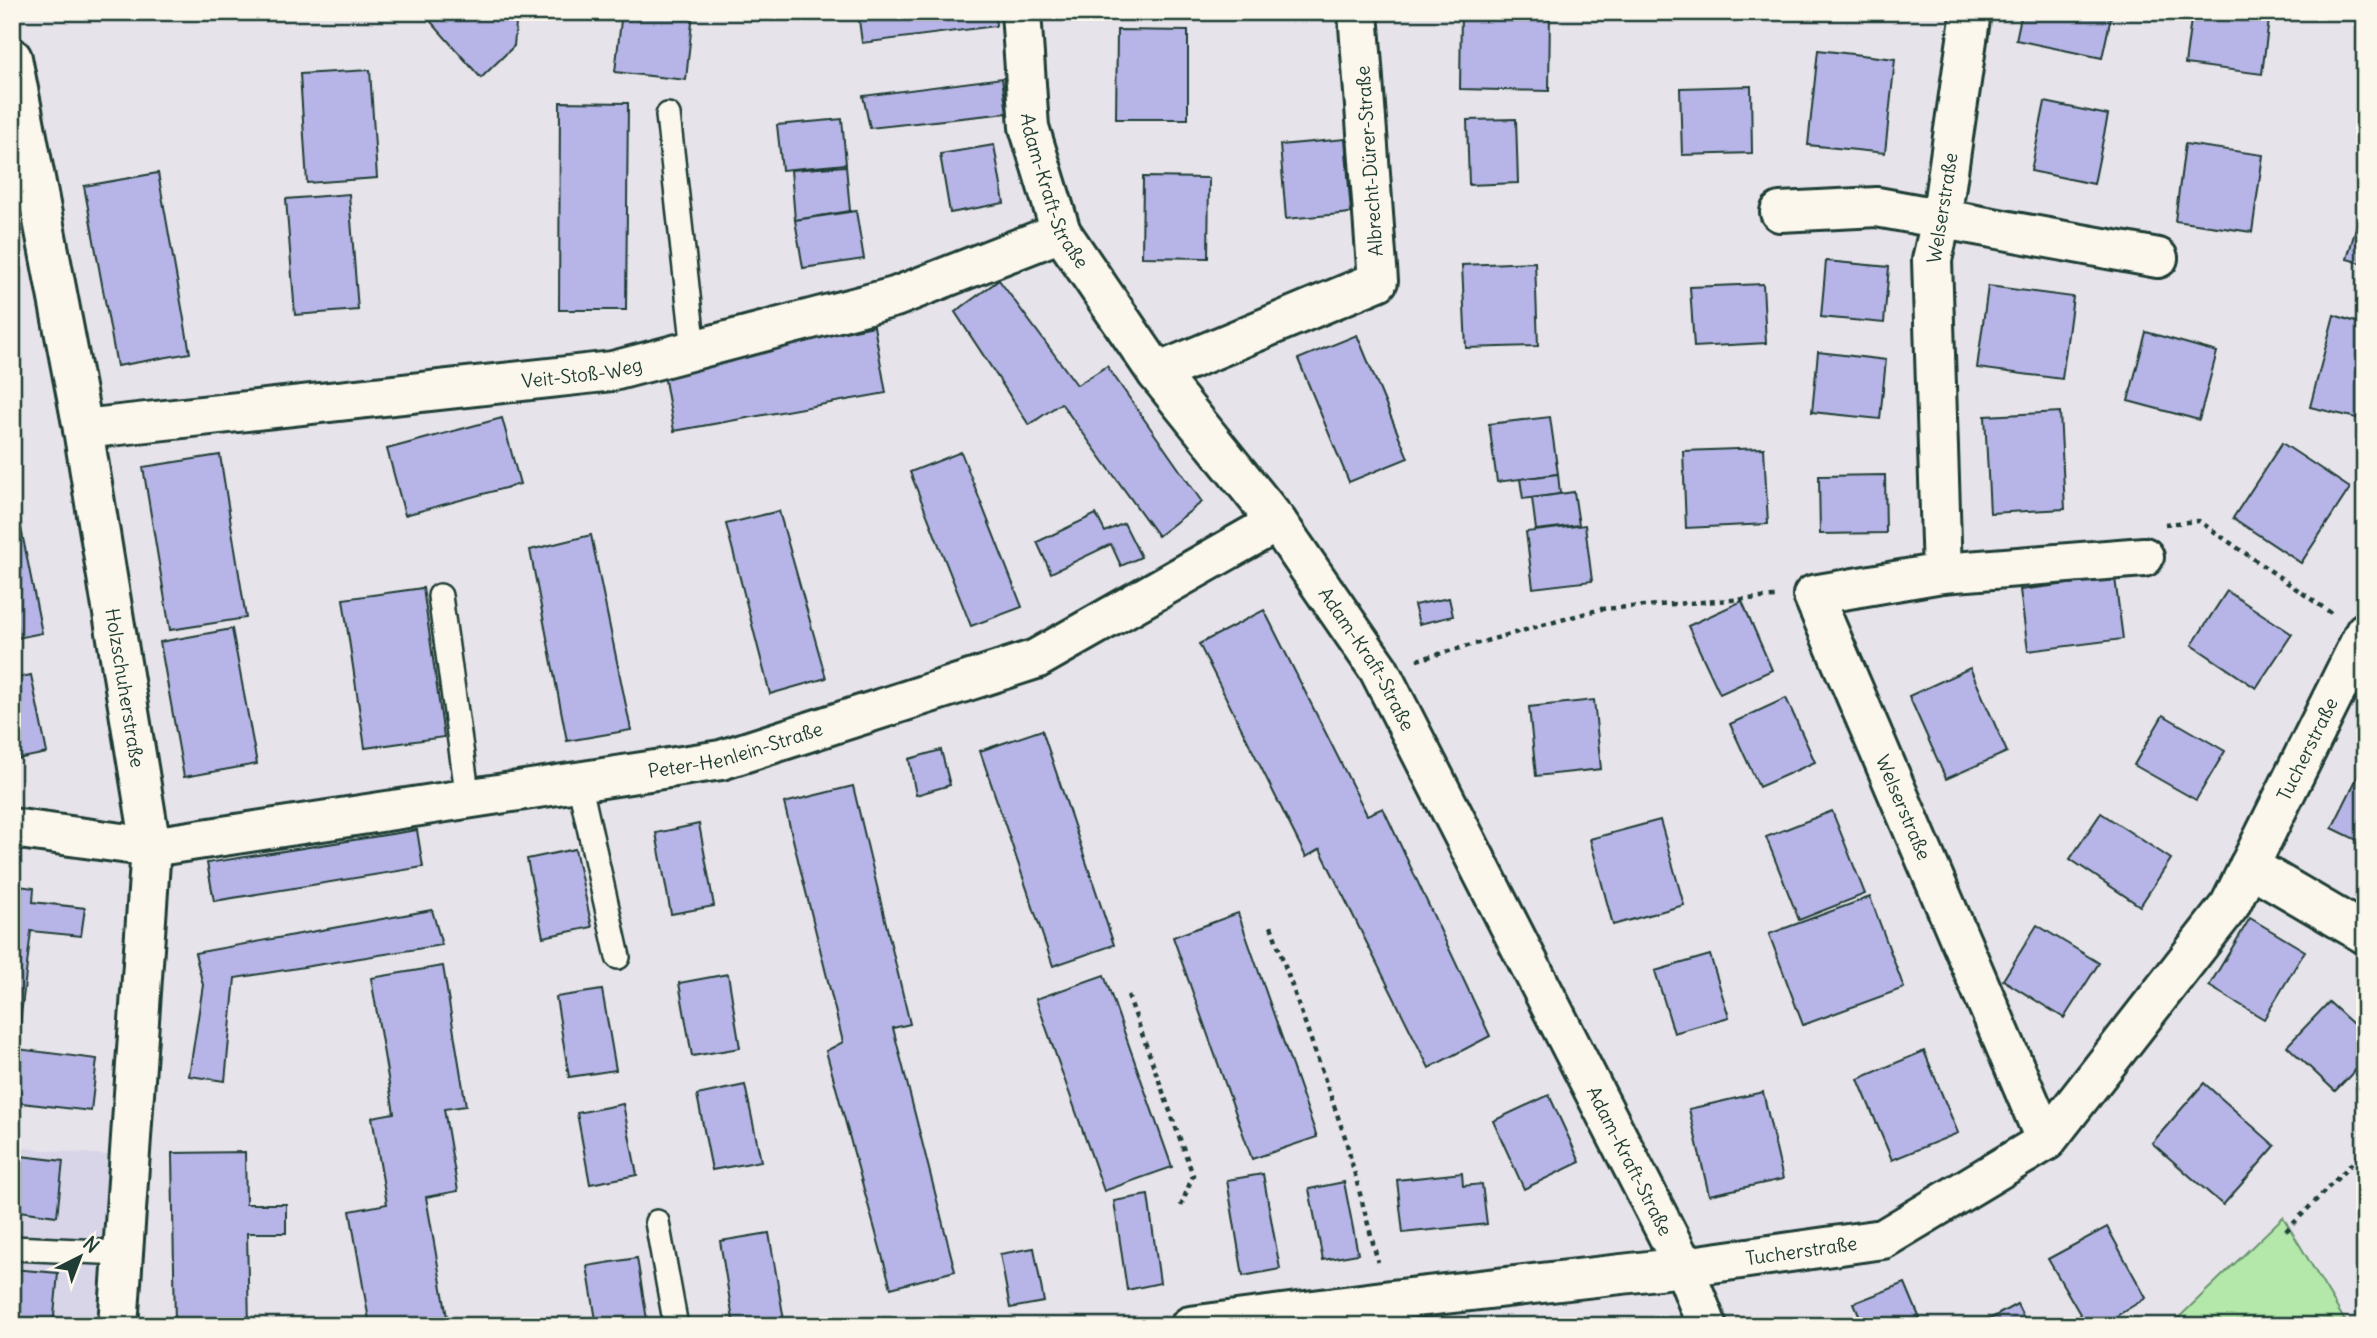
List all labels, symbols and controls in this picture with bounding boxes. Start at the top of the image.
street label: Albrecht-Dürer-Straße [1350,65,1388,257]
street label: Adam-Kraft-Straße [1016,113,1094,273]
street label: Welserstraße [1921,151,1963,265]
street label: Veit-Stoß-Weg [520,352,645,393]
street label: Adam-Kraft-Straße [1314,583,1420,735]
street label: Holzschuherstraße [100,606,150,769]
street label: Tucherstraße [2272,693,2343,805]
street label: Peter-Henlein-Straße [646,716,826,783]
street label: Welserstraße [1871,751,1937,863]
street label: Adam-Kraft-Straße [1582,1082,1678,1240]
north arrow [46,1222,116,1292]
text: N [78,1231,104,1258]
street label: Tucherstraße [1744,1231,1859,1270]

